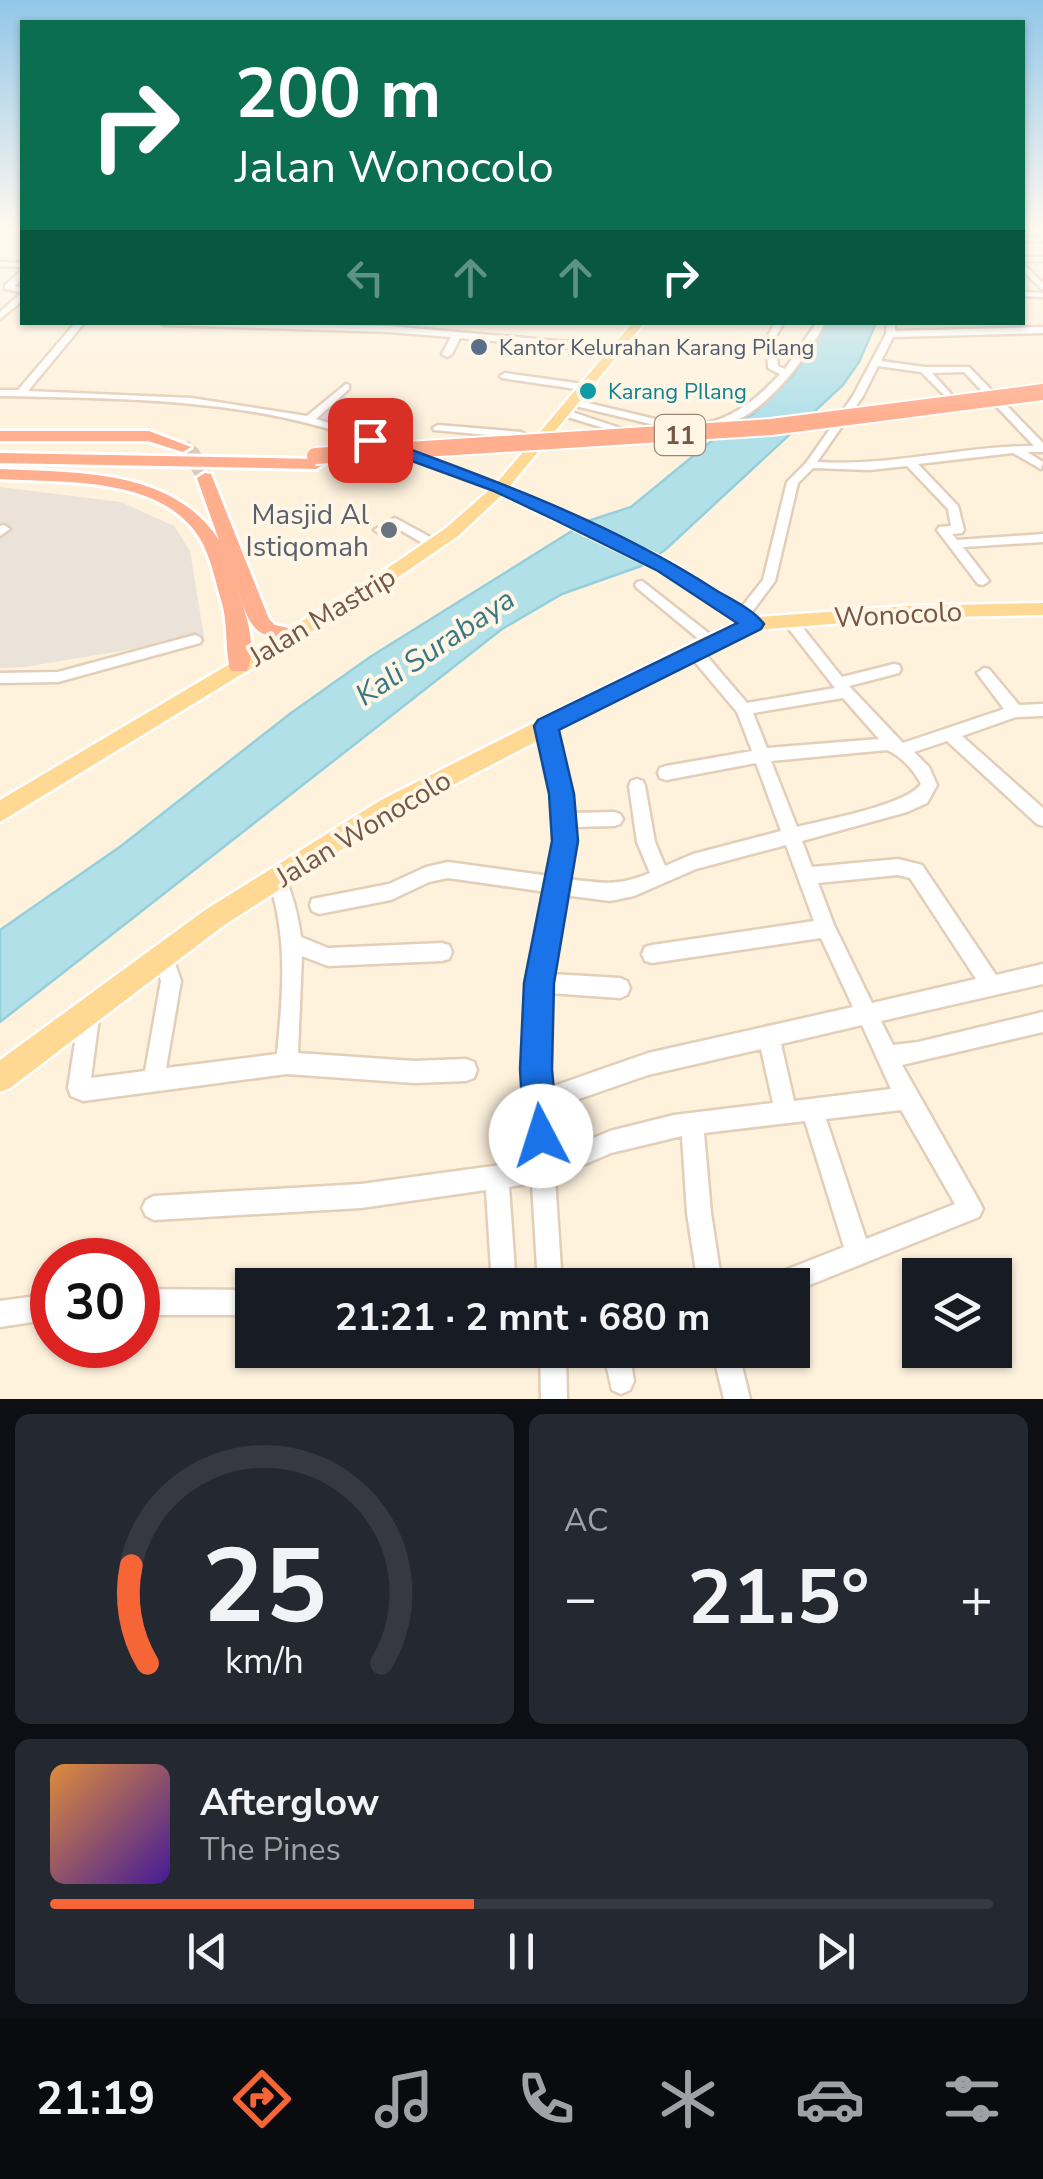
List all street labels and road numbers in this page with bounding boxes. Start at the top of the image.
road number: 11 [655,415,705,455]
street label: Jalan Mastrip [241,558,403,676]
street label: Wonocolo [833,593,963,637]
street label: Jalan Wonocolo [268,761,458,897]

